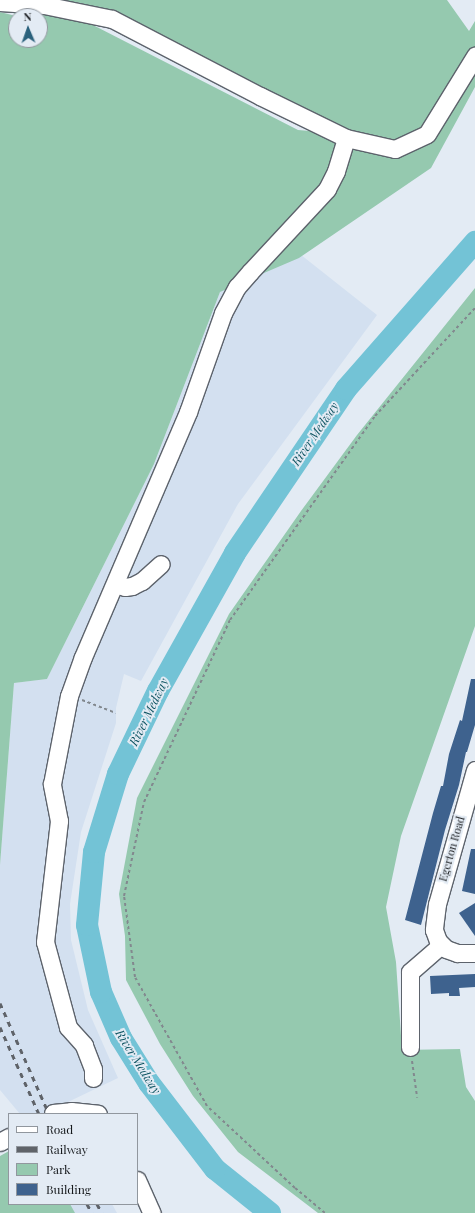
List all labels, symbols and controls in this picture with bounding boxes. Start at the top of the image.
north arrow [8,8,48,48]
text: N [23,9,32,24]
water label: River Medway [289,400,341,468]
water label: River Medway [126,676,172,748]
street label: Egerton Road [436,815,468,883]
water label: River Medway [112,1027,164,1097]
legend [8,1113,138,1205]
text: Road [46,1121,73,1137]
text: Railway [46,1141,88,1157]
text: Park [46,1161,71,1177]
text: Building [46,1181,91,1197]

